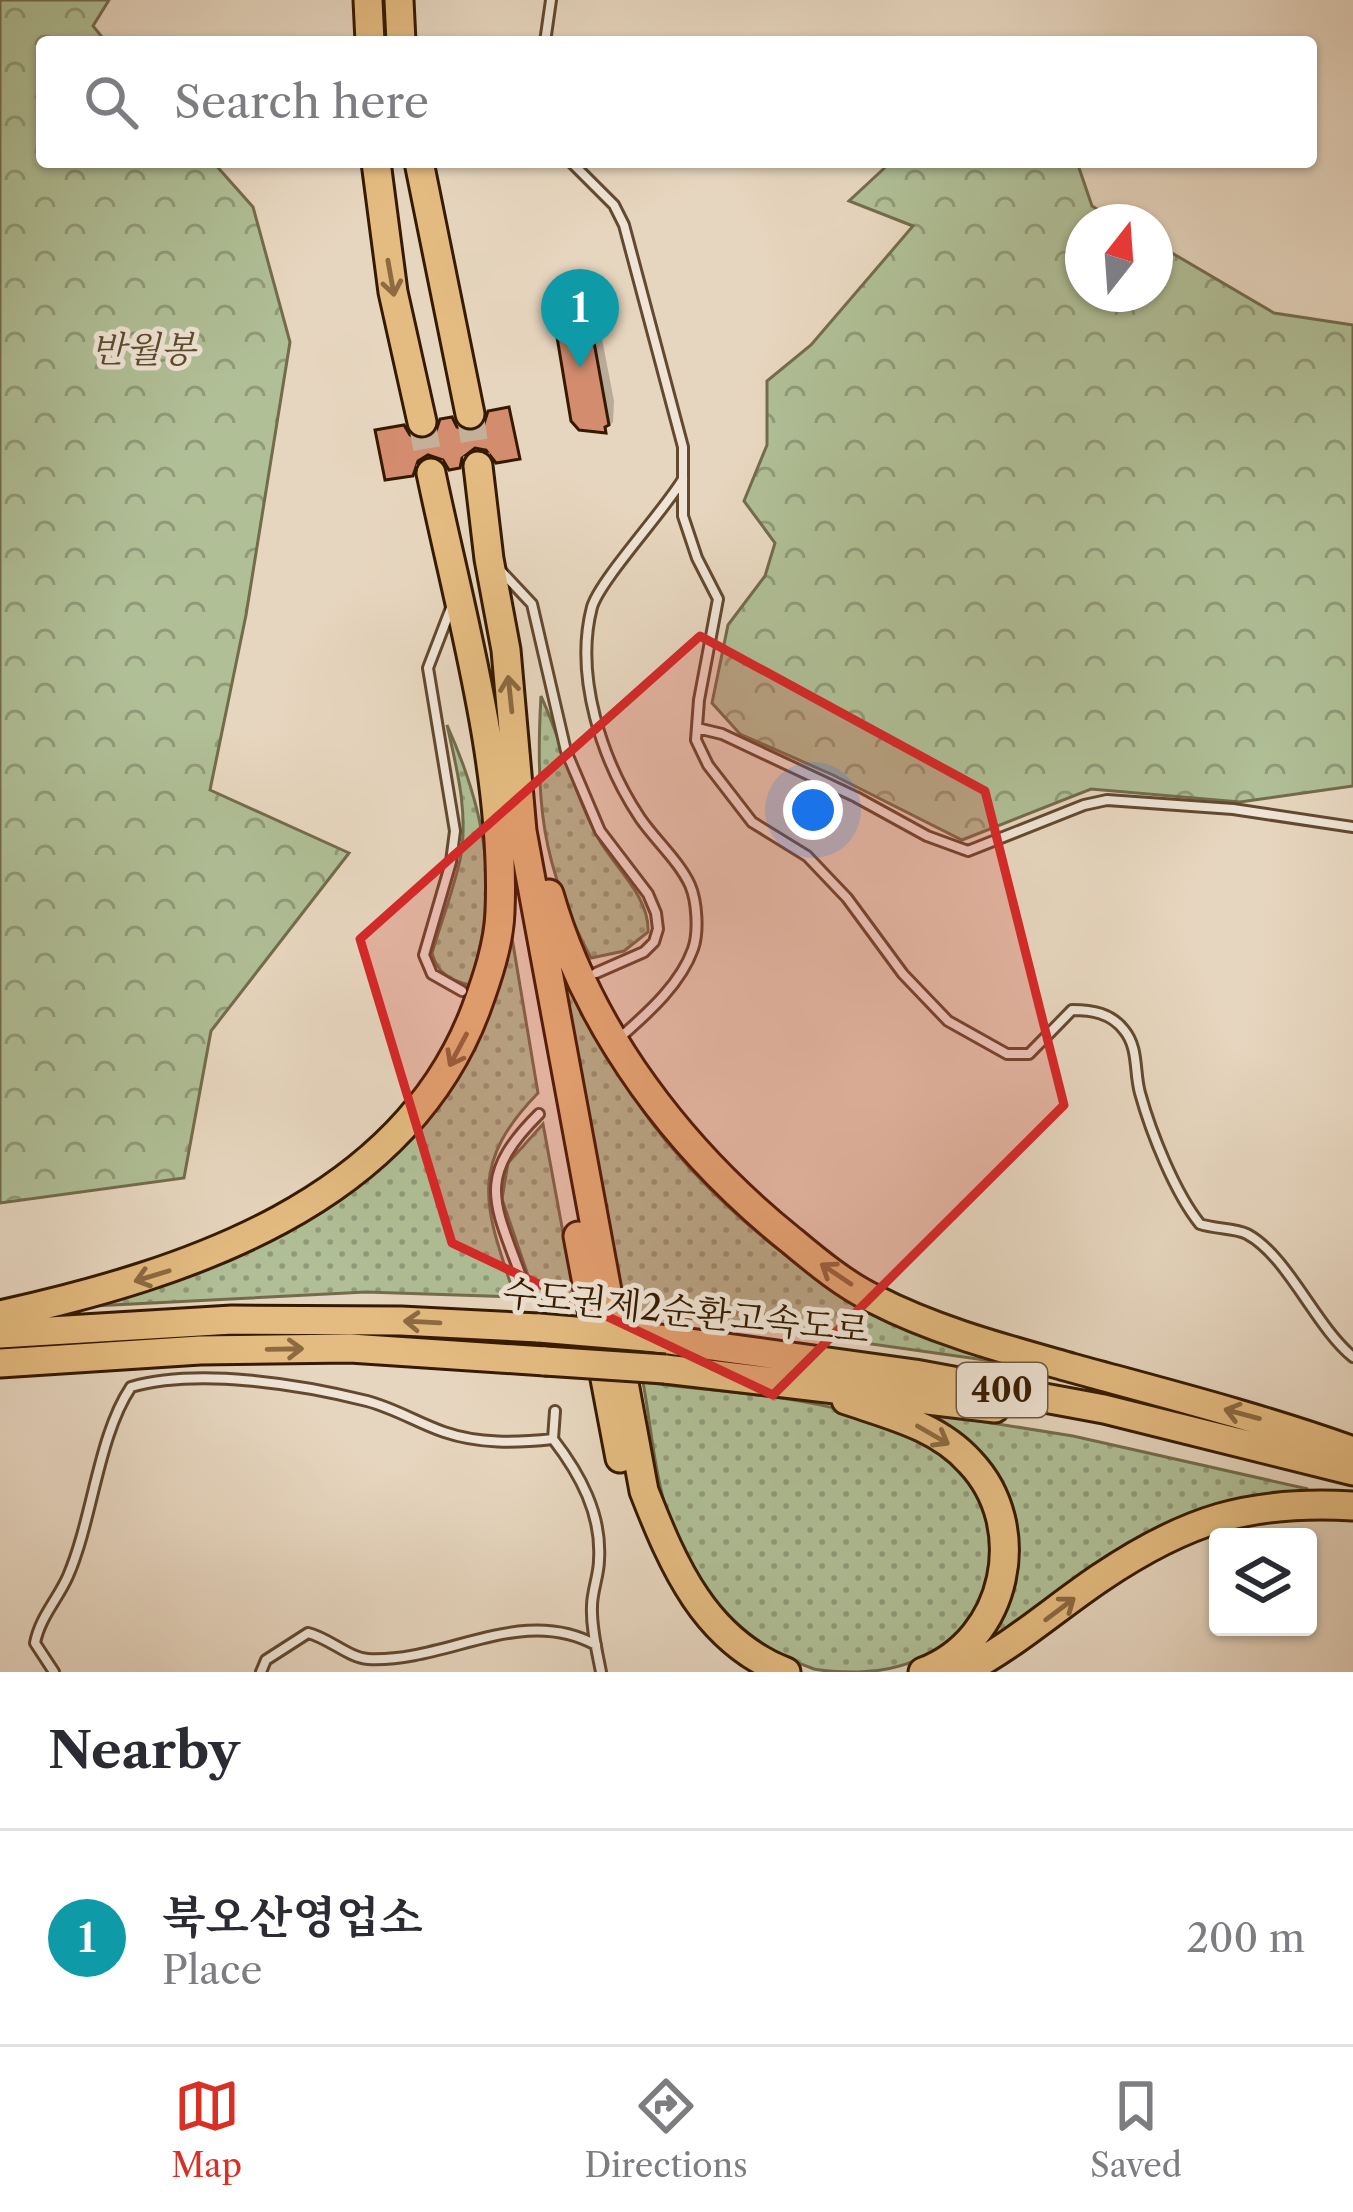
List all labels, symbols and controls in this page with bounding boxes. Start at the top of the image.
search box [36,36,1317,168]
icon: search [78,69,144,135]
text: Search here [174,74,429,130]
north arrow [1065,204,1173,312]
one-way arrow [381,258,403,297]
pin: 1 [541,269,619,368]
park label: 반월봉 [91,327,198,371]
one-way arrow [499,675,521,714]
your location [783,780,843,840]
one-way arrow [446,1031,469,1066]
one-way arrow [819,1262,853,1287]
one-way arrow [134,1266,172,1288]
street label: 수도권제2순환고속도로 [500,1270,872,1352]
one-way arrow [403,1310,442,1333]
one-way arrow [265,1337,304,1360]
road number: 400 [957,1363,1047,1417]
one-way arrow [1224,1401,1262,1423]
one-way arrow [915,1423,950,1447]
map controls [1209,1528,1317,1636]
button: layers [1209,1528,1317,1636]
one-way arrow [1043,1596,1076,1622]
text: Nearby [48,1719,240,1781]
text: 북오산영업소 [162,1889,423,1945]
text: 1 [78,1914,96,1962]
text: 200 m [1186,1914,1305,1962]
text: Place [162,1946,262,1994]
tab: Map [171,2073,242,2186]
tab: Directions [585,2073,748,2186]
tab: Saved [1090,2073,1182,2186]

